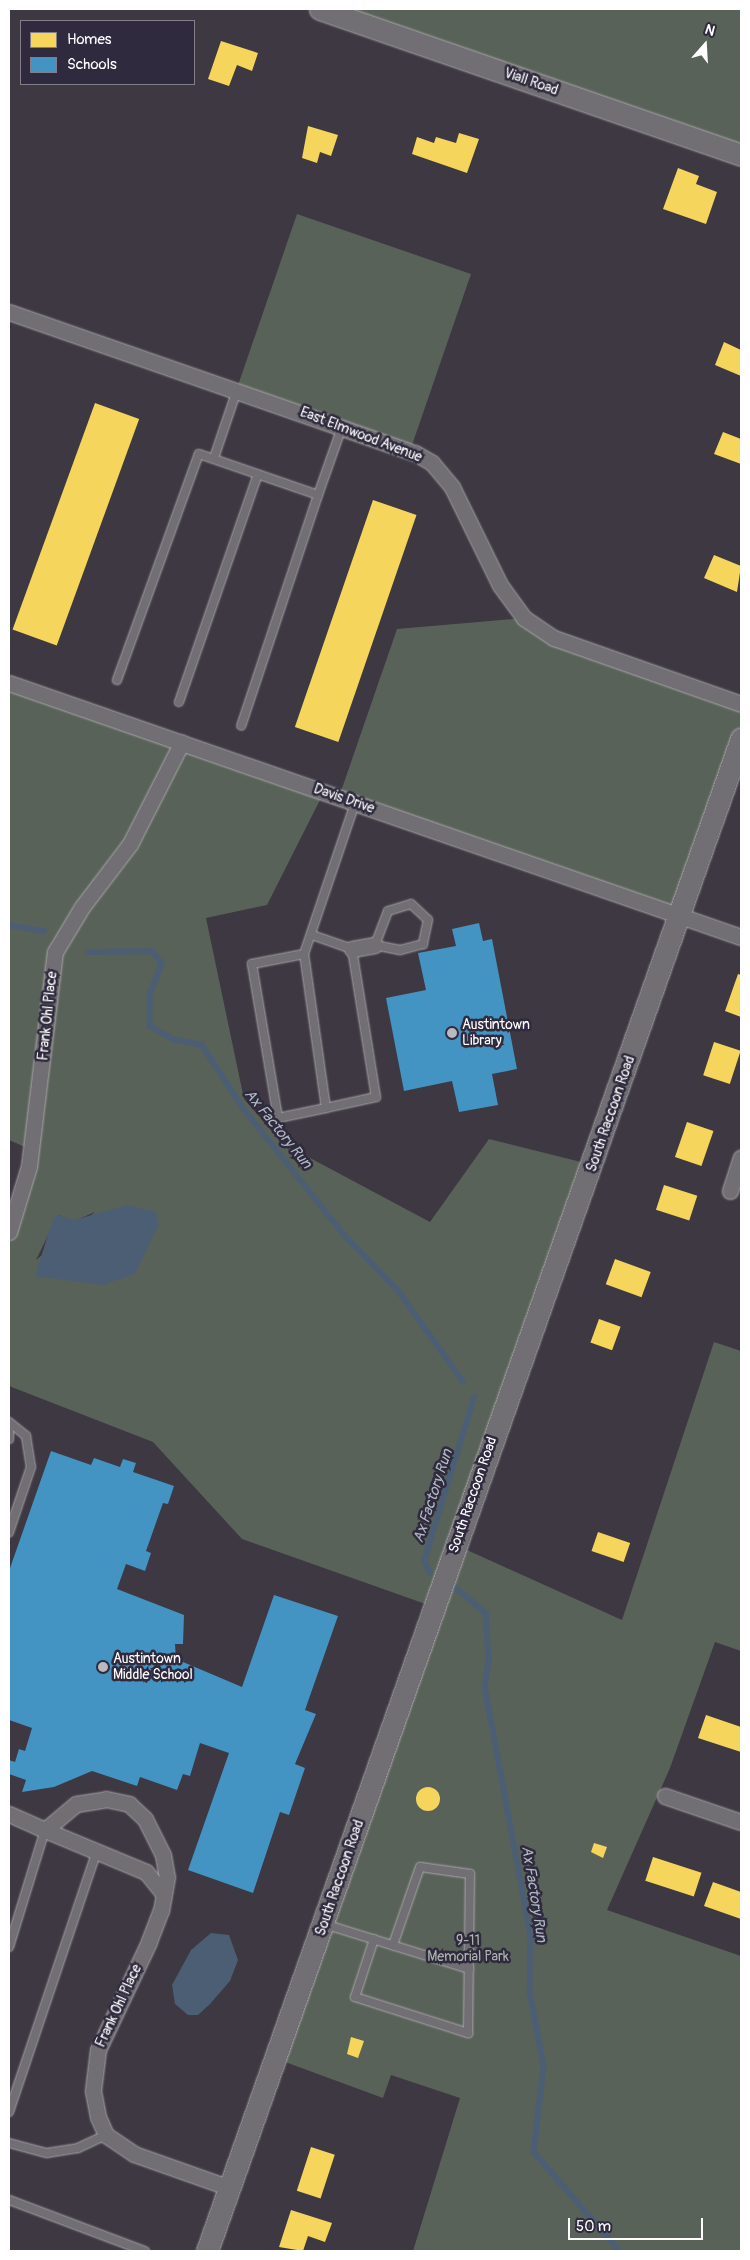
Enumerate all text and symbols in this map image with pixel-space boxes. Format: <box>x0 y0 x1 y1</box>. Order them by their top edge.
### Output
legend <box>20 20 195 85</box>
north arrow <box>680 20 730 70</box>
text: N <box>703 21 717 40</box>
text: Homes <box>67 30 112 49</box>
text: Schools <box>67 55 117 74</box>
street label: Viall Road <box>502 65 560 99</box>
street label: East Elmwood Avenue <box>298 404 424 466</box>
street label: Davis Drive <box>311 781 377 817</box>
street label: Frank Ohl Place <box>35 971 61 1061</box>
place label: Austintown Library <box>462 1017 530 1050</box>
marker: Austintown Library <box>446 1027 458 1039</box>
street label: South Raccoon Road <box>583 1054 639 1174</box>
water label: Ax Factory Run <box>240 1086 316 1172</box>
street label: South Raccoon Road <box>445 1435 501 1555</box>
water label: Ax Factory Run <box>409 1447 457 1545</box>
place label: Austintown Middle School <box>113 1651 193 1684</box>
marker: Austintown Middle School <box>97 1661 109 1673</box>
street label: South Raccoon Road <box>312 1818 368 1938</box>
water label: Ax Factory Run <box>518 1845 550 1943</box>
park label: 9-11 Memorial Park <box>427 1933 509 1965</box>
street label: Frank Ohl Place <box>92 1962 146 2050</box>
scale bar <box>570 2208 705 2240</box>
text: 50 m <box>576 2217 611 2236</box>

